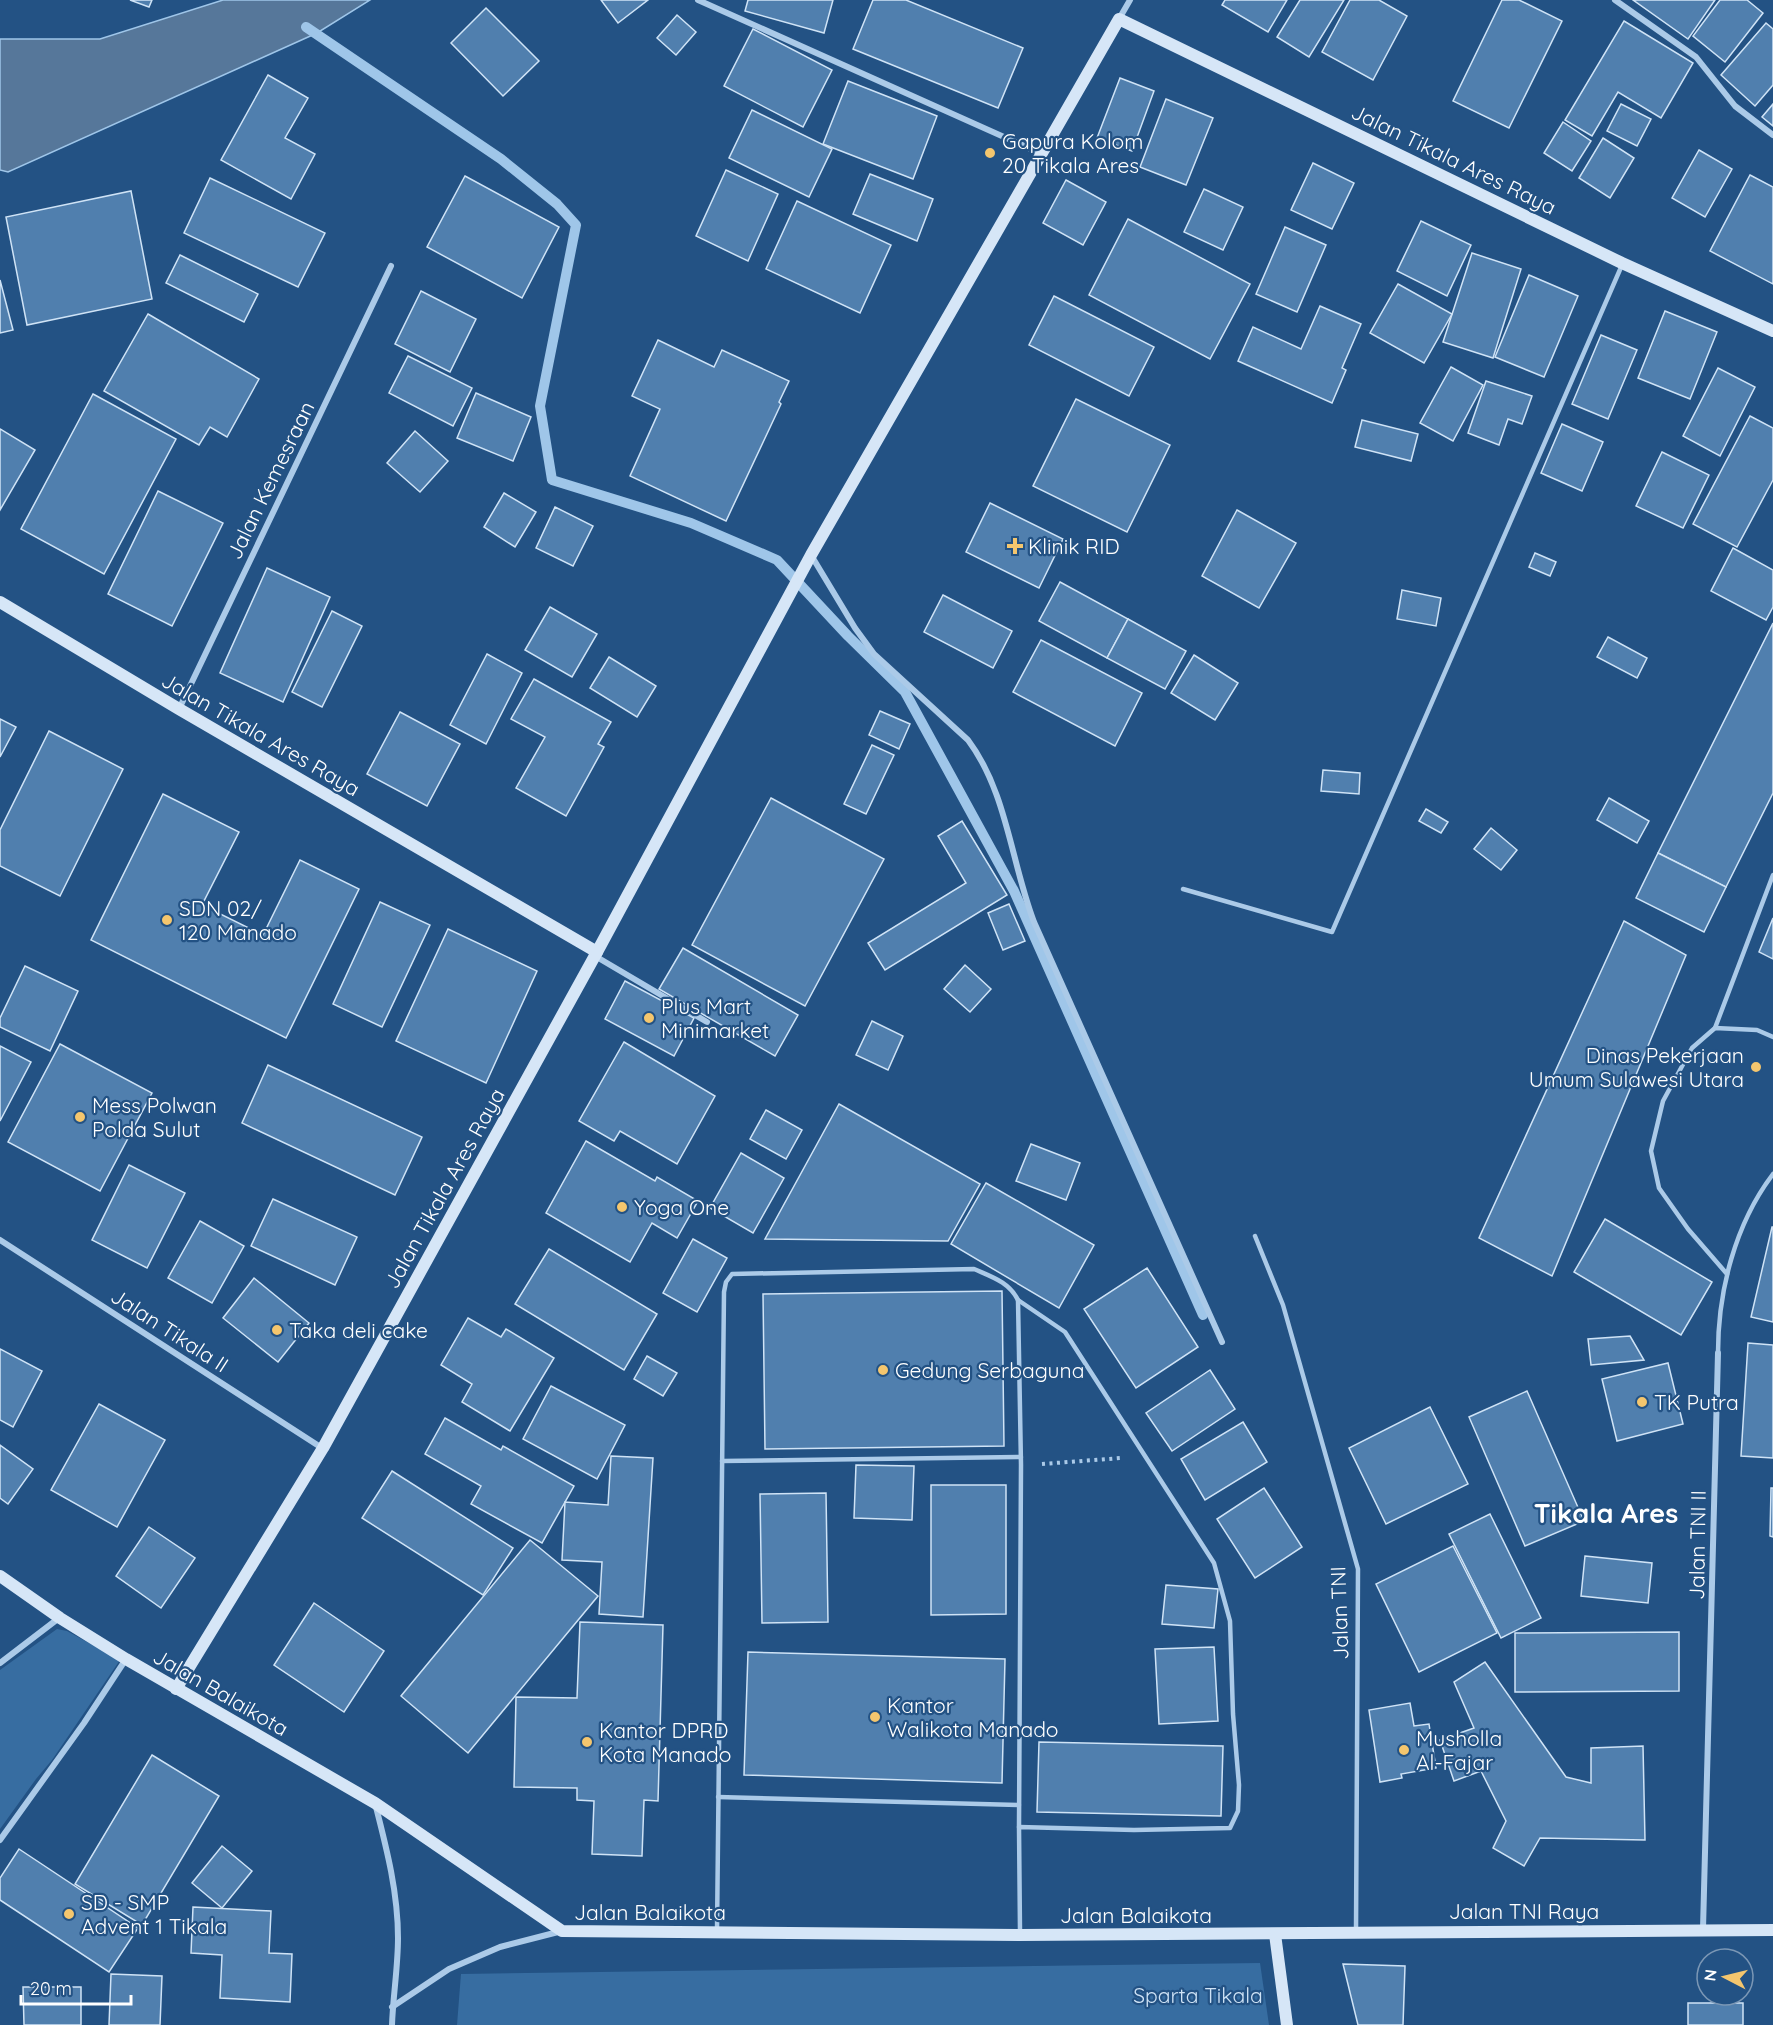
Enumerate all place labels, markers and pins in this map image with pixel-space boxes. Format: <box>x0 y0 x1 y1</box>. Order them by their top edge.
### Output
place label: Gapura Kolom 20 Tikala Ares <box>1002 128 1143 178</box>
marker: Gapura Kolom 20 Tikala Ares <box>983 146 997 160</box>
place label: Klinik RID <box>1028 533 1120 559</box>
marker: Klinik RID <box>1006 537 1024 555</box>
place label: SDN 02/ 120 Manado <box>179 895 297 945</box>
marker: SDN 02/ 120 Manado <box>160 913 174 927</box>
place label: Plus Mart Minimarket <box>661 993 769 1043</box>
marker: Plus Mart Minimarket <box>642 1011 656 1025</box>
place label: Dinas Pekerjaan Umum Sulawesi Utara <box>1529 1042 1744 1092</box>
marker: Dinas Pekerjaan Umum Sulawesi Utara <box>1749 1060 1763 1074</box>
place label: Mess Polwan Polda Sulut <box>92 1092 217 1142</box>
marker: Mess Polwan Polda Sulut <box>73 1110 87 1124</box>
place label: Yoga One <box>634 1194 729 1220</box>
marker: Yoga One <box>615 1200 629 1214</box>
place label: Taka deli cake <box>289 1317 428 1343</box>
marker: Taka deli cake <box>270 1323 284 1337</box>
place label: Gedung Serbaguna <box>895 1357 1084 1383</box>
marker: Gedung Serbaguna <box>876 1363 890 1377</box>
place label: TK Putra <box>1654 1389 1739 1415</box>
marker: TK Putra <box>1635 1395 1649 1409</box>
place label: Kantor Walikota Manado <box>887 1692 1059 1742</box>
marker: Kantor Walikota Manado <box>868 1710 882 1724</box>
place label: Kantor DPRD Kota Manado <box>599 1717 731 1767</box>
place label: Musholla Al-Fajar <box>1416 1725 1502 1775</box>
marker: Kantor DPRD Kota Manado <box>580 1735 594 1749</box>
marker: Musholla Al-Fajar <box>1397 1743 1411 1757</box>
place label: SD - SMP Advent 1 Tikala <box>81 1889 227 1939</box>
marker: SD - SMP Advent 1 Tikala <box>62 1907 76 1921</box>

